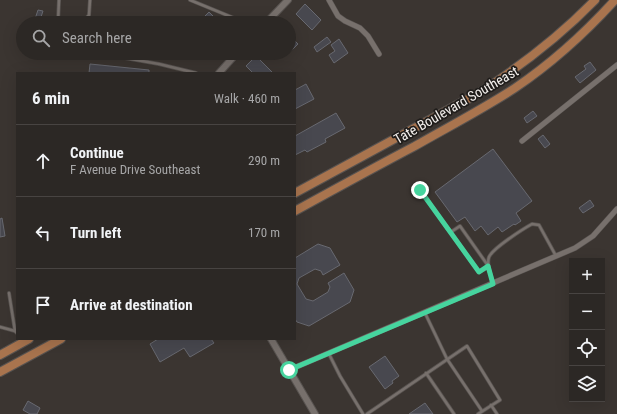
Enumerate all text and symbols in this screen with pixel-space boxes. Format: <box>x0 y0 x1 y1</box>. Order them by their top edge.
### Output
search box <box>16 16 296 60</box>
icon: search <box>30 27 52 49</box>
text: Search here <box>62 29 132 47</box>
street label: Tate Boulevard Southeast <box>391 63 521 147</box>
text: 6 min <box>32 88 70 108</box>
text: Walk · 460 m <box>214 91 280 106</box>
text: Continue <box>70 144 124 162</box>
icon: ahead <box>32 150 54 172</box>
text: 290 m <box>248 153 280 168</box>
text: F Avenue Drive Southeast <box>70 162 200 177</box>
route end <box>411 181 429 199</box>
icon: left <box>32 222 54 244</box>
text: Turn left <box>70 224 121 242</box>
text: 170 m <box>248 225 280 240</box>
map controls <box>569 258 605 402</box>
button: + <box>569 258 605 294</box>
icon: arrive <box>32 294 54 316</box>
button: − <box>569 294 605 330</box>
text: Arrive at destination <box>70 296 193 314</box>
button: locate <box>569 330 605 366</box>
route start <box>280 361 298 379</box>
button: layers <box>569 366 605 402</box>

